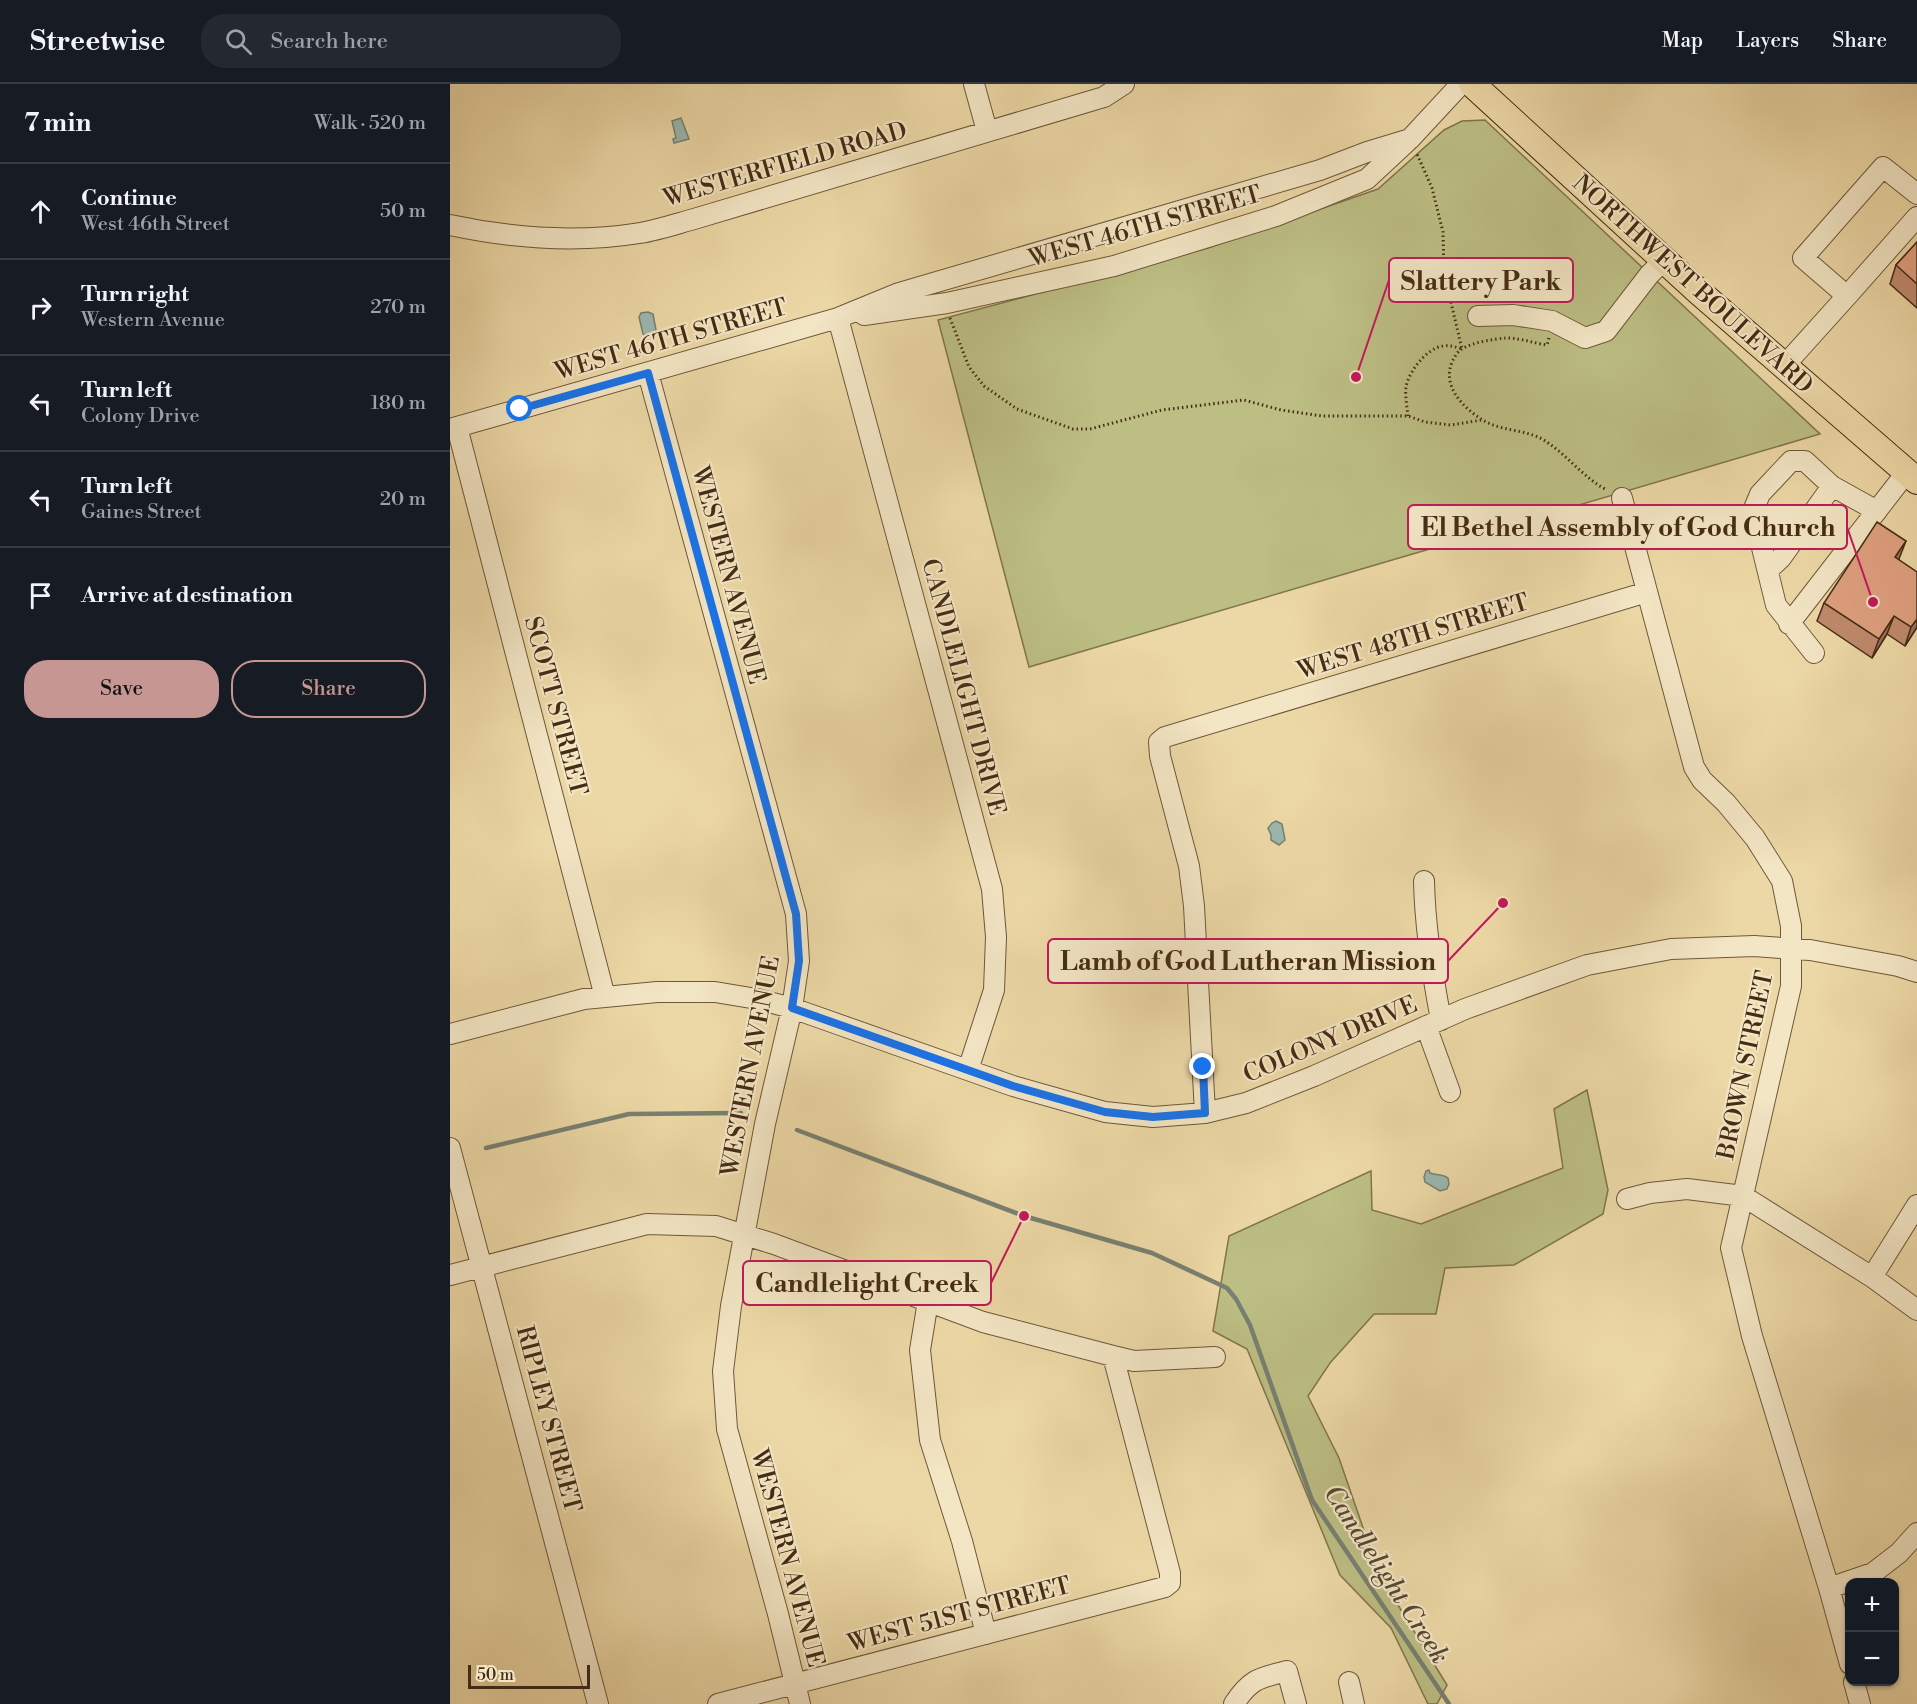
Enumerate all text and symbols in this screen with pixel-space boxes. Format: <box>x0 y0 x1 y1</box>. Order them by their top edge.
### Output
search box <box>201 14 621 68</box>
text: Streetwise <box>30 24 165 59</box>
icon: search <box>222 25 255 58</box>
text: Search here <box>270 28 388 55</box>
text: Map <box>1662 28 1703 54</box>
text: Layers <box>1736 28 1799 54</box>
text: Share <box>1832 28 1887 54</box>
text: 7 min <box>24 107 91 139</box>
text: Walk · 520 m <box>314 111 426 136</box>
street label: WESTERFIELD ROAD <box>659 116 911 214</box>
street label: NORTHWEST BOULEVARD <box>1566 169 1819 401</box>
street label: WEST 46TH STREET <box>1025 179 1265 275</box>
text: Continue <box>81 185 177 212</box>
icon: ahead <box>24 195 57 228</box>
text: 50 m <box>380 199 426 224</box>
text: West 46th Street <box>81 212 230 237</box>
callout: Slattery Park <box>1389 258 1573 302</box>
text: Slattery Park <box>1401 266 1562 298</box>
text: Turn right <box>81 281 189 308</box>
icon: right <box>24 291 57 324</box>
street label: WEST 46TH STREET <box>551 292 791 388</box>
text: 270 m <box>370 295 426 320</box>
text: Western Avenue <box>81 308 225 333</box>
text: Turn left <box>81 377 172 404</box>
icon: left <box>24 387 57 420</box>
text: 180 m <box>371 391 426 416</box>
route start <box>506 395 532 421</box>
text: Colony Drive <box>81 404 200 429</box>
street label: WESTERN AVENUE <box>684 462 772 688</box>
text: Turn left <box>81 473 172 500</box>
icon: left <box>24 483 57 516</box>
text: 20 m <box>380 487 426 512</box>
text: Gaines Street <box>81 500 202 525</box>
callout: El Bethel Assembly of God Church <box>1408 505 1847 549</box>
text: El Bethel Assembly of God Church <box>1420 512 1836 544</box>
street label: CANDLELIGHT DRIVE <box>914 556 1012 819</box>
icon: arrive <box>24 579 57 612</box>
text: Arrive at destination <box>81 582 293 609</box>
street label: WEST 48TH STREET <box>1293 587 1533 687</box>
street label: SCOTT STREET <box>517 613 593 799</box>
button: Save <box>24 660 219 718</box>
button: Share <box>231 660 426 718</box>
callout: Lamb of God Lutheran Mission <box>1048 939 1448 983</box>
text: Lamb of God Lutheran Mission <box>1060 946 1436 978</box>
street label: WESTERN AVENUE <box>715 953 787 1180</box>
street label: BROWN STREET <box>1711 968 1781 1163</box>
street label: COLONY DRIVE <box>1239 990 1422 1090</box>
route end <box>1189 1053 1215 1079</box>
callout: Candlelight Creek <box>743 1261 991 1305</box>
text: Candlelight Creek <box>755 1268 980 1300</box>
street label: RIPLEY STREET <box>509 1323 587 1516</box>
street label: WESTERN AVENUE <box>743 1445 831 1671</box>
water label: Candlelight Creek <box>1316 1479 1456 1670</box>
street label: WEST 51ST STREET <box>844 1571 1074 1659</box>
map controls <box>1845 1578 1899 1686</box>
button: + <box>1845 1578 1899 1632</box>
button: − <box>1845 1632 1899 1686</box>
scale bar <box>468 1662 590 1690</box>
text: 50 m <box>477 1665 514 1685</box>

